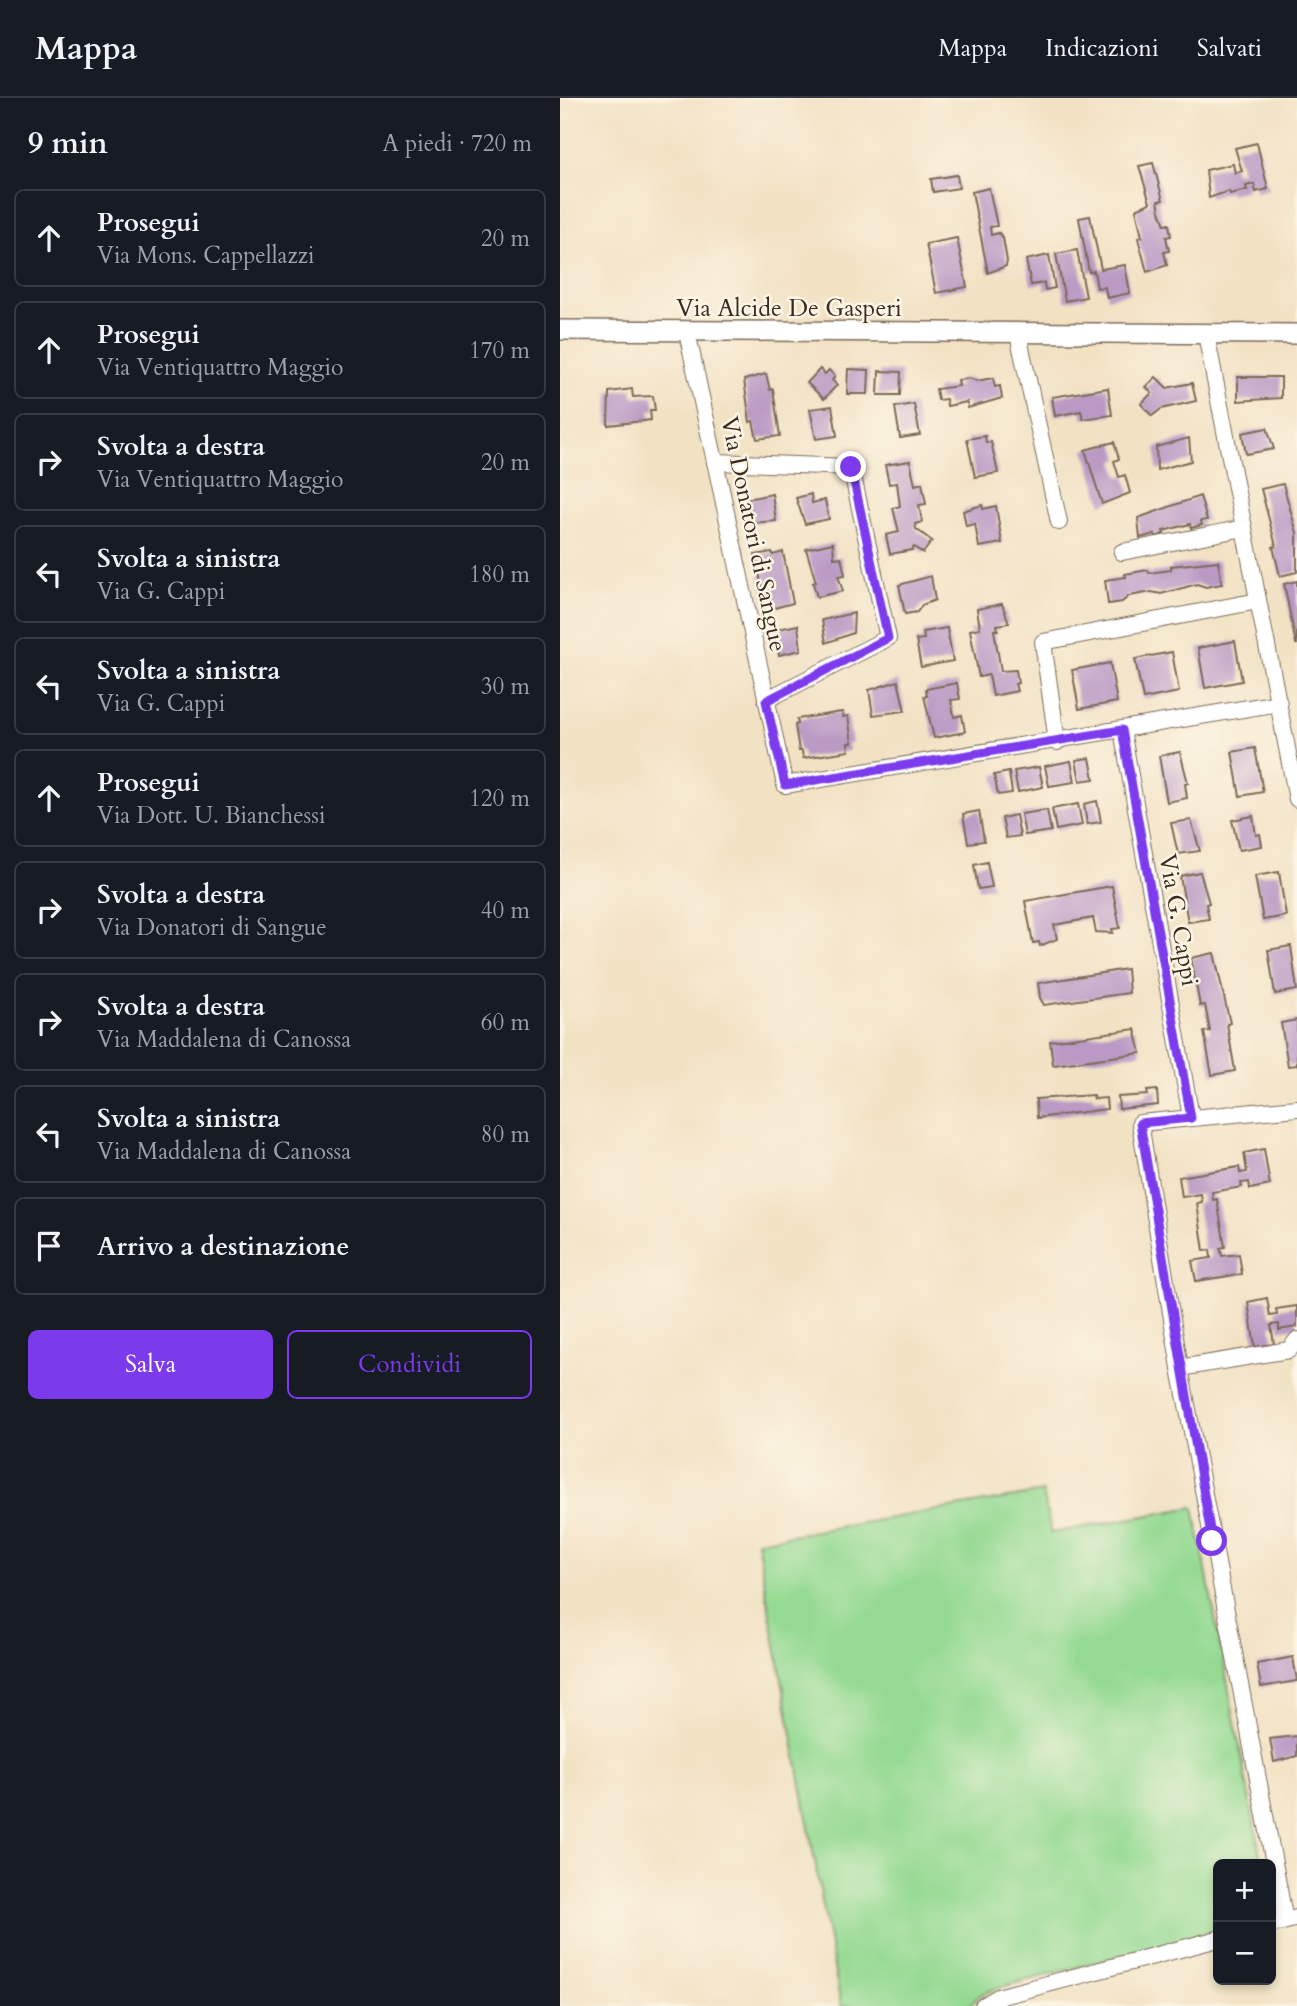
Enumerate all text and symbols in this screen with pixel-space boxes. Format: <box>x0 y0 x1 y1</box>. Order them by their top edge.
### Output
text: Mappa <box>35 26 137 71</box>
text: Mappa <box>938 32 1007 65</box>
text: Indicazioni <box>1045 32 1159 65</box>
text: Salvati <box>1197 32 1262 65</box>
text: 9 min <box>28 123 108 164</box>
text: A piedi · 720 m <box>382 128 532 159</box>
text: Prosegui <box>97 205 200 240</box>
icon: ahead <box>30 219 68 257</box>
text: 20 m <box>481 223 530 254</box>
text: Via Mons. Cappellazzi <box>97 240 314 271</box>
street label: Via Alcide De Gasperi <box>676 292 902 325</box>
text: Prosegui <box>97 317 200 352</box>
icon: ahead <box>30 331 68 369</box>
text: 170 m <box>469 335 530 366</box>
text: Via Ventiquattro Maggio <box>97 352 343 383</box>
street label: Via Donatori di Sangue <box>712 413 795 655</box>
text: Svolta a destra <box>97 429 265 464</box>
icon: right <box>30 443 68 481</box>
text: 20 m <box>481 447 530 478</box>
route end <box>835 451 866 482</box>
text: Via Ventiquattro Maggio <box>97 464 343 495</box>
text: Svolta a sinistra <box>97 541 280 576</box>
icon: left <box>30 555 68 593</box>
text: 180 m <box>469 559 530 590</box>
text: Via G. Cappi <box>97 576 225 607</box>
text: Svolta a sinistra <box>97 653 280 688</box>
icon: left <box>30 667 68 705</box>
text: 30 m <box>481 671 530 702</box>
text: Via G. Cappi <box>97 688 225 719</box>
text: Prosegui <box>97 765 200 800</box>
icon: ahead <box>30 779 68 817</box>
text: 120 m <box>469 783 530 814</box>
text: Via Dott. U. Bianchessi <box>97 800 325 831</box>
street label: Via G. Cappi <box>1151 851 1206 989</box>
text: Svolta a destra <box>97 877 265 912</box>
icon: right <box>30 891 68 929</box>
text: 40 m <box>481 895 530 926</box>
text: Via Donatori di Sangue <box>97 912 327 943</box>
text: Svolta a destra <box>97 989 265 1024</box>
icon: right <box>30 1003 68 1041</box>
text: 60 m <box>481 1007 530 1038</box>
text: Via Maddalena di Canossa <box>97 1024 351 1055</box>
text: Svolta a sinistra <box>97 1101 280 1136</box>
icon: left <box>30 1115 68 1153</box>
text: 80 m <box>481 1119 530 1150</box>
text: Via Maddalena di Canossa <box>97 1136 351 1167</box>
icon: arrive <box>30 1227 68 1265</box>
text: Arrivo a destinazione <box>97 1229 349 1264</box>
button: Salva <box>28 1330 273 1399</box>
button: Condividi <box>287 1330 532 1399</box>
route start <box>1196 1525 1227 1556</box>
map controls <box>1213 1859 1276 1985</box>
button: + <box>1213 1859 1276 1922</box>
button: − <box>1213 1922 1276 1985</box>

